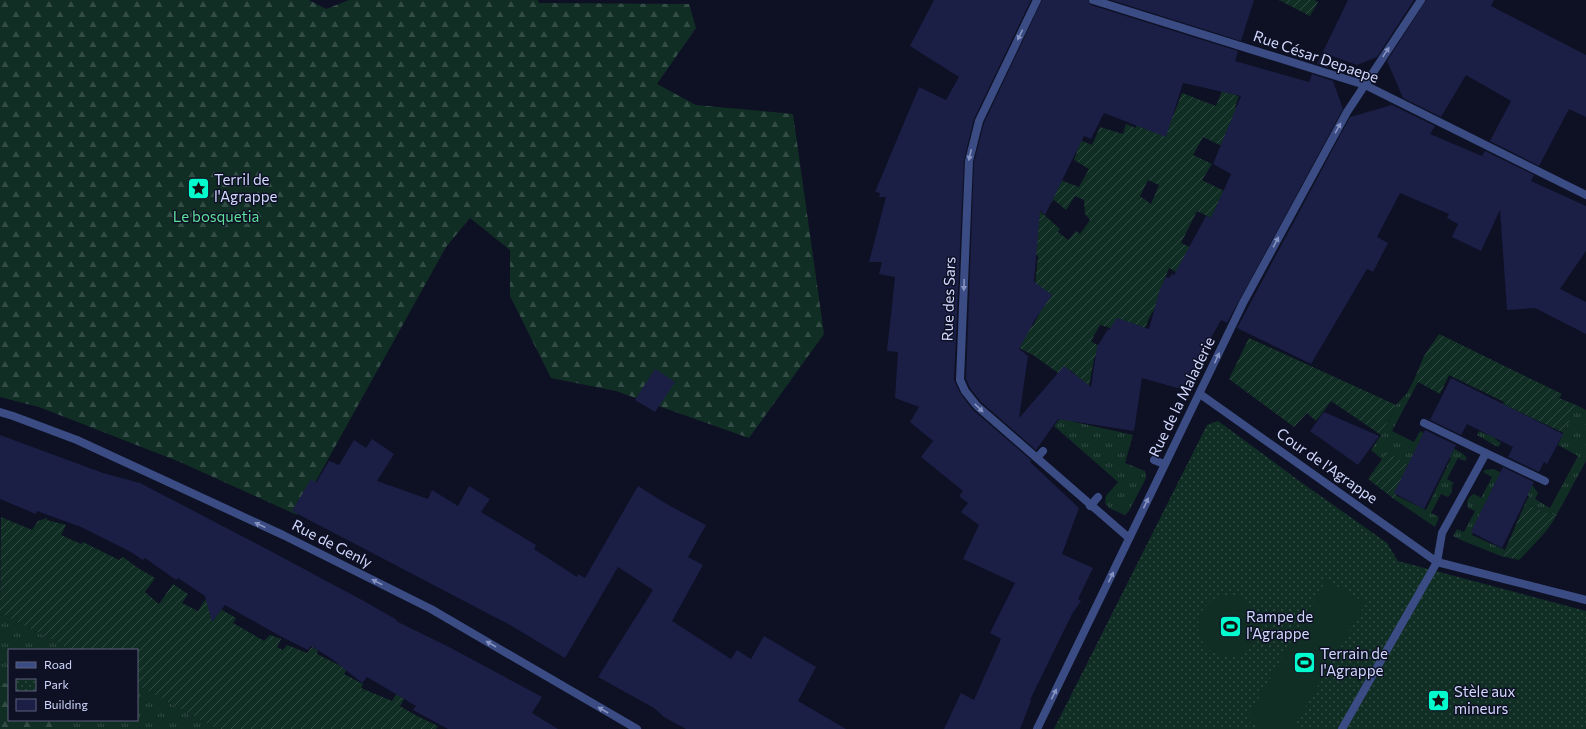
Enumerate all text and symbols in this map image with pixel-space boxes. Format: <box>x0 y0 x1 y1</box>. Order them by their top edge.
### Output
street label: Rue César Depaepe <box>1251 26 1381 86</box>
one-way arrow <box>1017 30 1023 41</box>
one-way arrow <box>1382 47 1390 58</box>
one-way arrow <box>1334 122 1341 134</box>
one-way arrow <box>967 149 973 161</box>
place label: Terril de l'Agrappe <box>214 170 278 205</box>
place icon: Terril de l'Agrappe <box>186 176 212 202</box>
park label: Le bosquetia <box>173 207 259 225</box>
one-way arrow <box>1272 237 1279 248</box>
street label: Rue des Sars <box>938 256 958 342</box>
one-way arrow <box>961 279 967 292</box>
street label: Rue de la Maladerie <box>1144 334 1218 459</box>
one-way arrow <box>1214 353 1220 364</box>
one-way arrow <box>974 403 984 413</box>
street label: Cour de l'Agrappe <box>1273 424 1382 507</box>
one-way arrow <box>1143 497 1149 509</box>
street label: Rue de Genly <box>289 515 376 571</box>
one-way arrow <box>255 522 266 528</box>
one-way arrow <box>1108 571 1114 583</box>
one-way arrow <box>371 579 383 585</box>
place label: Rampe de l'Agrappe <box>1246 607 1313 642</box>
sports icon: Rampe de l'Agrappe <box>1217 613 1243 639</box>
one-way arrow <box>485 641 497 648</box>
place label: Terrain de l'Agrappe <box>1320 644 1388 679</box>
legend <box>8 649 138 721</box>
sports icon: Terrain de l'Agrappe <box>1292 650 1318 676</box>
text: Road <box>44 657 72 671</box>
text: Park <box>44 677 70 691</box>
place label: Stèle aux mineurs <box>1454 682 1515 717</box>
one-way arrow <box>1051 688 1057 700</box>
place icon: Stèle aux mineurs <box>1425 688 1451 714</box>
text: Building <box>44 697 88 711</box>
one-way arrow <box>597 706 609 713</box>

